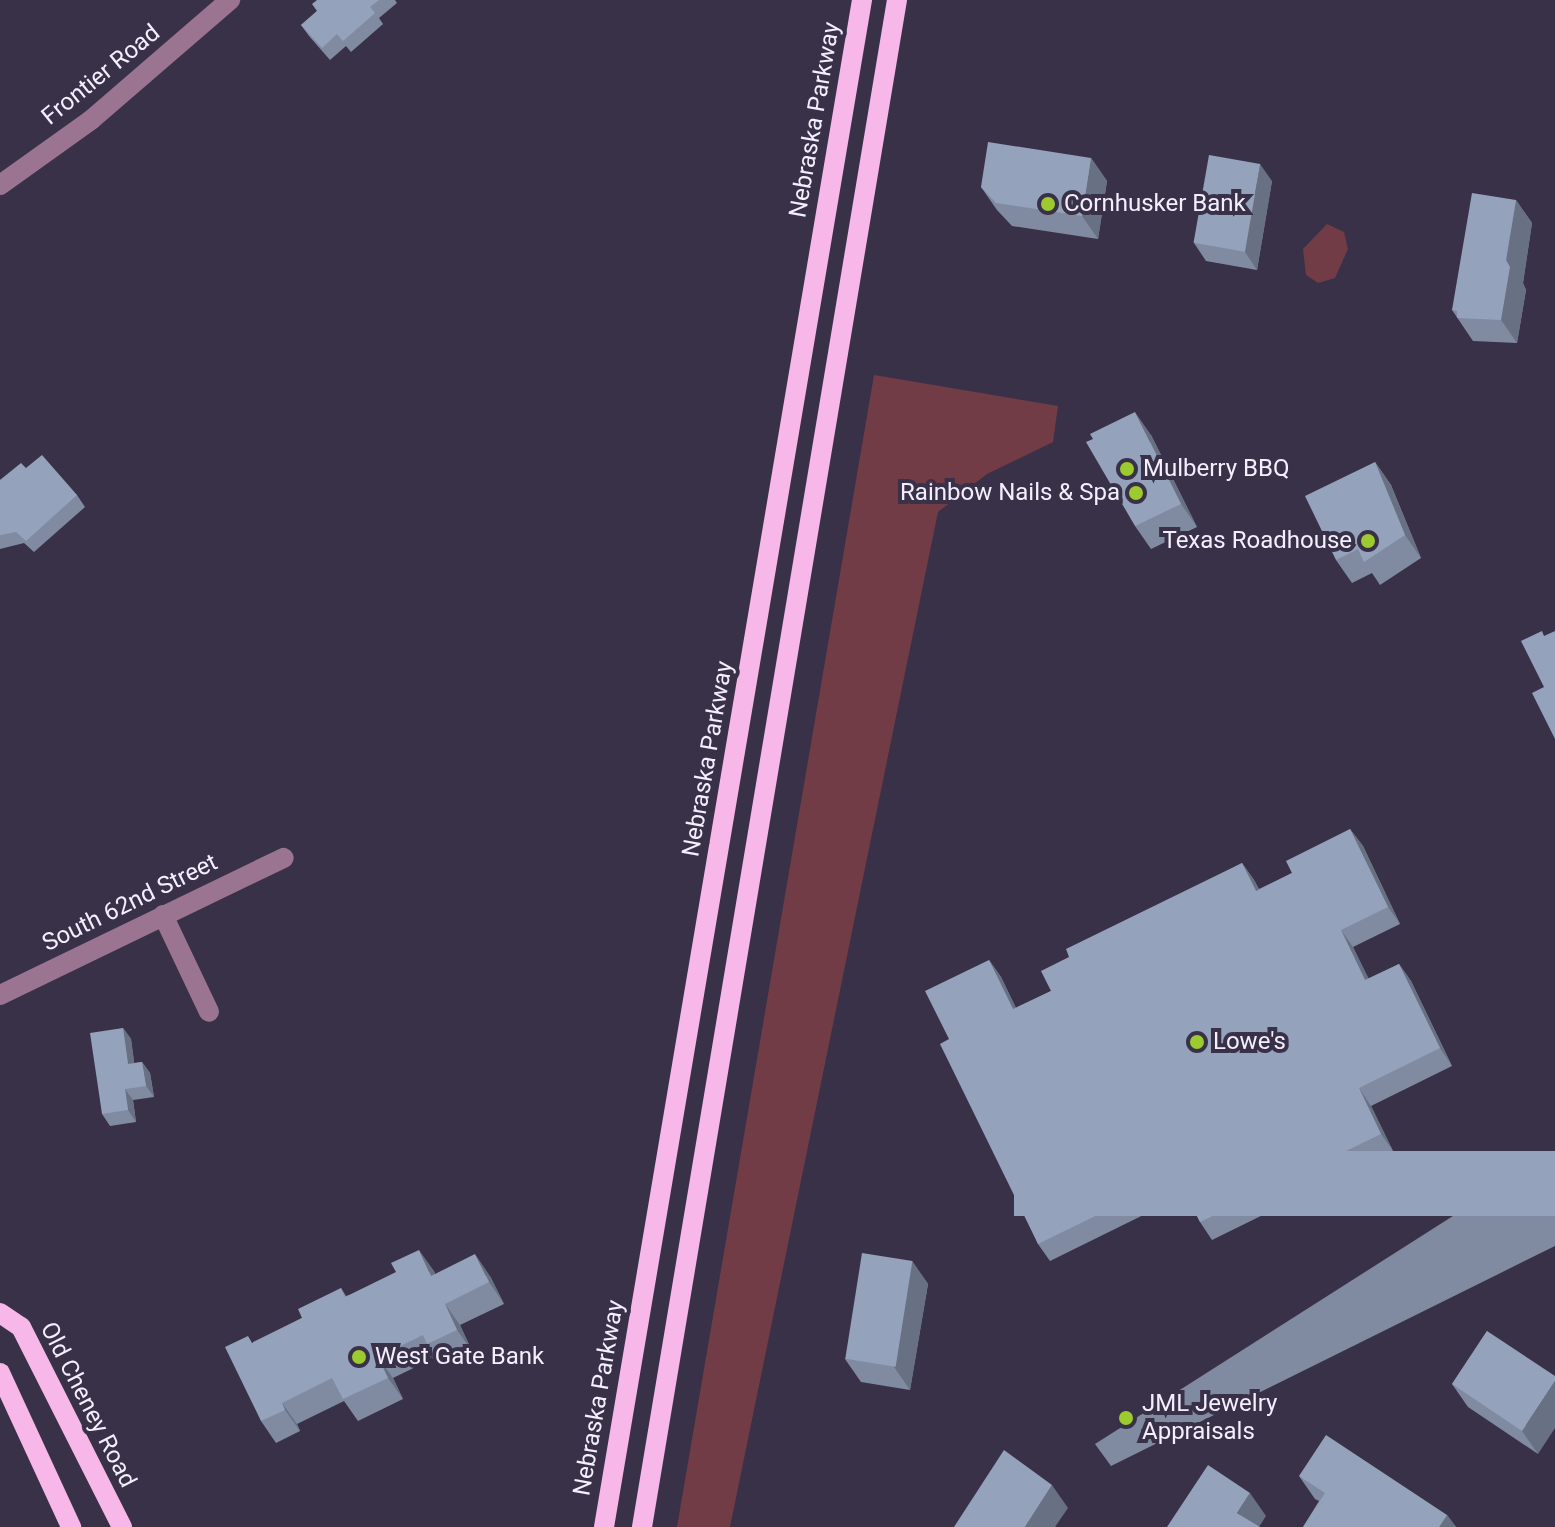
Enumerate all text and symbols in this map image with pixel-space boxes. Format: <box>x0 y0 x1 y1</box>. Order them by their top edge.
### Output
street label: Frontier Road <box>36 19 166 131</box>
street label: Nebraska Parkway <box>784 20 846 220</box>
place label: Cornhusker Bank <box>1064 190 1246 218</box>
marker: Cornhusker Bank <box>1039 195 1057 213</box>
place label: Mulberry BBQ <box>1143 455 1289 483</box>
marker: Mulberry BBQ <box>1118 460 1136 478</box>
place label: Rainbow Nails & Spa <box>900 479 1120 507</box>
marker: Rainbow Nails & Spa <box>1127 484 1145 502</box>
place label: Texas Roadhouse <box>1162 527 1352 555</box>
marker: Texas Roadhouse <box>1359 532 1377 550</box>
street label: Nebraska Parkway <box>677 659 739 859</box>
street label: South 62nd Street <box>38 848 222 958</box>
place label: Lowe's <box>1213 1028 1286 1056</box>
marker: Lowe's <box>1188 1033 1206 1051</box>
street label: Nebraska Parkway <box>568 1298 630 1498</box>
street label: Old Cheney Road <box>34 1318 142 1492</box>
place label: West Gate Bank <box>375 1343 544 1371</box>
marker: West Gate Bank <box>350 1348 368 1366</box>
place label: JML Jewelry Appraisals <box>1142 1390 1277 1446</box>
marker: JML Jewelry Appraisals <box>1117 1409 1135 1427</box>

